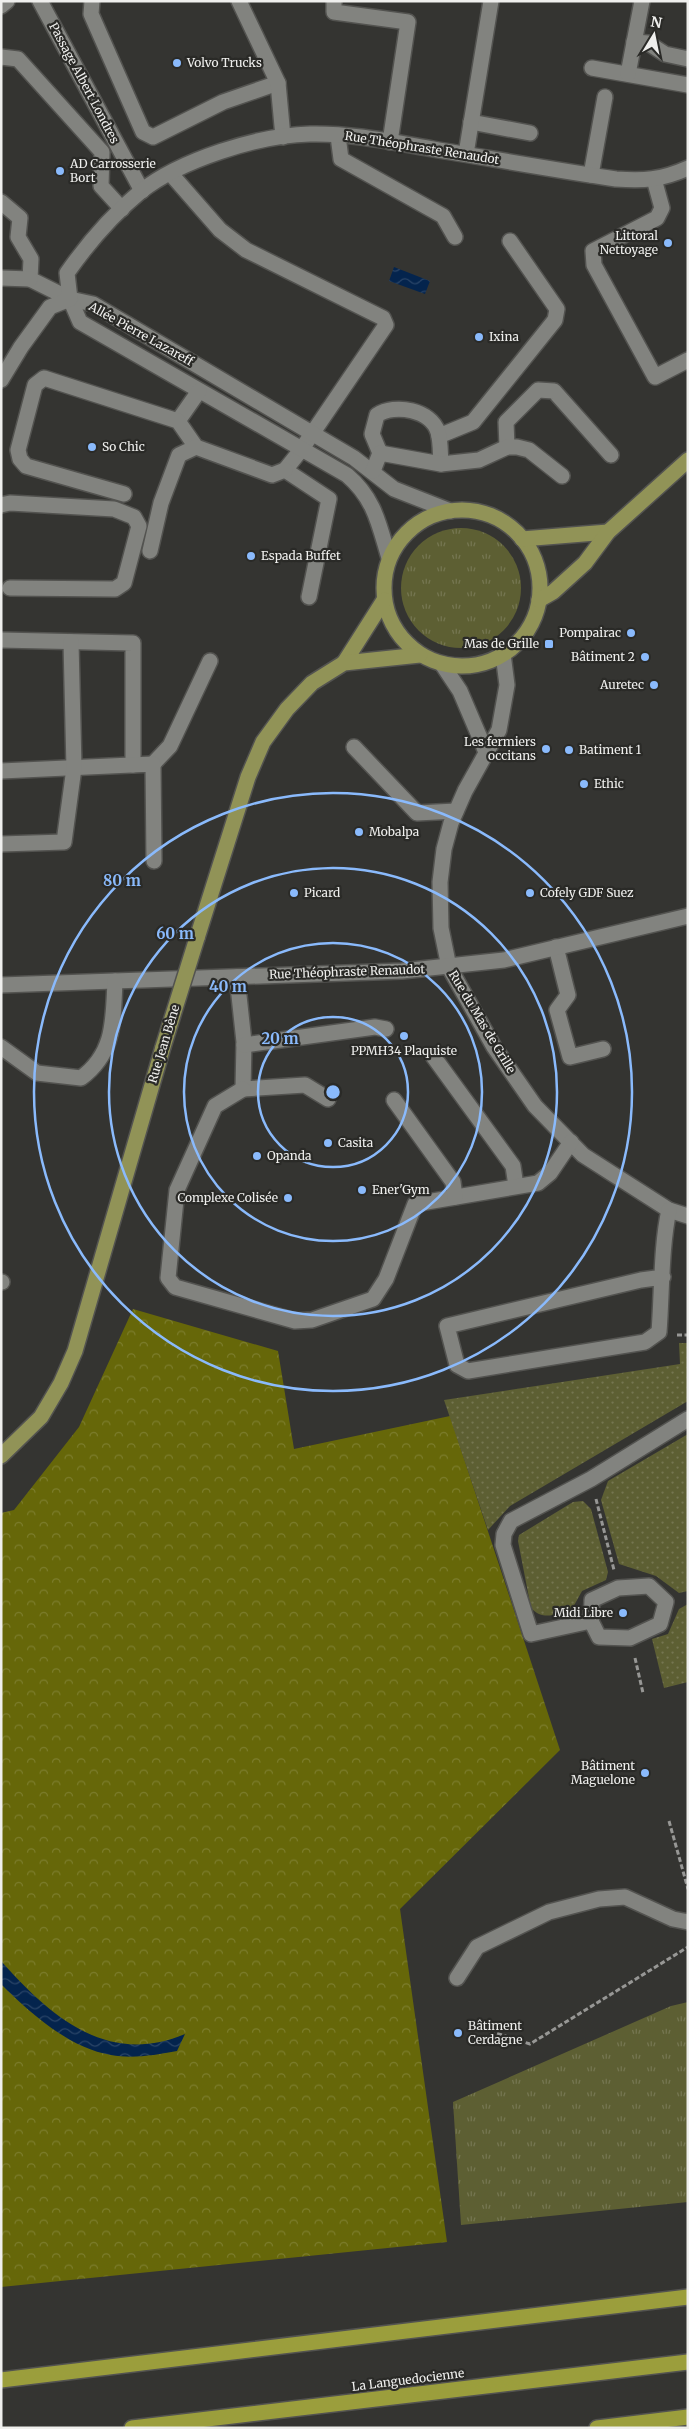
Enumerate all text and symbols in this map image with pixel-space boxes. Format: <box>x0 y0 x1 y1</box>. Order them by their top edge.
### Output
north arrow <box>629 10 679 60</box>
text: N <box>649 12 663 32</box>
street label: Passage Albert Londres <box>46 20 123 146</box>
place label: Volvo Trucks <box>186 55 262 70</box>
marker: Volvo Trucks <box>171 57 183 69</box>
street label: Rue Théophraste Renaudot <box>344 128 501 167</box>
place label: AD Carrosserie Bort <box>69 156 156 185</box>
marker: AD Carrosserie Bort <box>54 165 66 177</box>
place label: Littoral Nettoyage <box>600 228 658 257</box>
marker: Littoral Nettoyage <box>662 237 674 249</box>
street label: Allée Pierre Lazareff <box>85 298 197 369</box>
place label: Ixina <box>489 329 519 344</box>
marker: Ixina <box>473 331 485 343</box>
place label: So Chic <box>102 439 145 454</box>
marker: So Chic <box>86 441 98 453</box>
place label: Espada Buffet <box>261 548 341 563</box>
marker: Espada Buffet <box>245 550 257 562</box>
place label: Pompairac <box>559 625 621 640</box>
marker: Pompairac <box>625 627 637 639</box>
place label: Mas de Grille <box>464 636 539 651</box>
marker: Mas de Grille <box>543 638 555 650</box>
place label: Bâtiment 2 <box>571 649 635 664</box>
marker: Bâtiment 2 <box>639 651 651 663</box>
place label: Auretec <box>599 677 644 692</box>
marker: Auretec <box>648 679 660 691</box>
place label: Les fermiers occitans <box>464 734 536 763</box>
place label: Batiment 1 <box>579 742 642 757</box>
marker: Les fermiers occitans <box>540 743 552 755</box>
marker: Batiment 1 <box>563 744 575 756</box>
place label: Ethic <box>594 776 624 791</box>
marker: Ethic <box>578 778 590 790</box>
place label: Mobalpa <box>369 824 420 839</box>
marker: Mobalpa <box>353 826 365 838</box>
text: 80 m <box>103 871 141 890</box>
place label: Picard <box>304 885 340 900</box>
place label: Cofely GDF Suez <box>540 885 634 900</box>
marker: Picard <box>288 887 300 899</box>
marker: Cofely GDF Suez <box>524 887 536 899</box>
text: 60 m <box>156 924 194 943</box>
street label: Rue Théophraste Renaudot <box>269 961 426 982</box>
street label: Rue du Mas de Grille <box>446 968 519 1076</box>
text: 40 m <box>209 977 247 996</box>
street label: Rue Jean Bène <box>144 1003 183 1085</box>
text: 20 m <box>261 1029 299 1048</box>
marker: PPMH34 Plaquiste <box>398 1030 410 1042</box>
place label: PPMH34 Plaquiste <box>351 1043 457 1058</box>
centre of rings <box>324 1083 342 1101</box>
place label: Casita <box>338 1135 374 1150</box>
marker: Casita <box>322 1137 334 1149</box>
place label: Opanda <box>267 1148 312 1163</box>
marker: Opanda <box>251 1150 263 1162</box>
place label: Ener'Gym <box>372 1182 430 1197</box>
marker: Ener'Gym <box>356 1184 368 1196</box>
place label: Complexe Colisée <box>177 1190 278 1205</box>
marker: Complexe Colisée <box>282 1192 294 1204</box>
place label: Midi Libre <box>554 1605 613 1620</box>
marker: Midi Libre <box>617 1607 629 1619</box>
place label: Bâtiment Maguelone <box>571 1758 635 1787</box>
marker: Bâtiment Maguelone <box>639 1767 651 1779</box>
place label: Bâtiment Cerdagne <box>468 2018 522 2047</box>
marker: Bâtiment Cerdagne <box>452 2027 464 2039</box>
street label: La Languedocienne <box>351 2365 465 2394</box>

